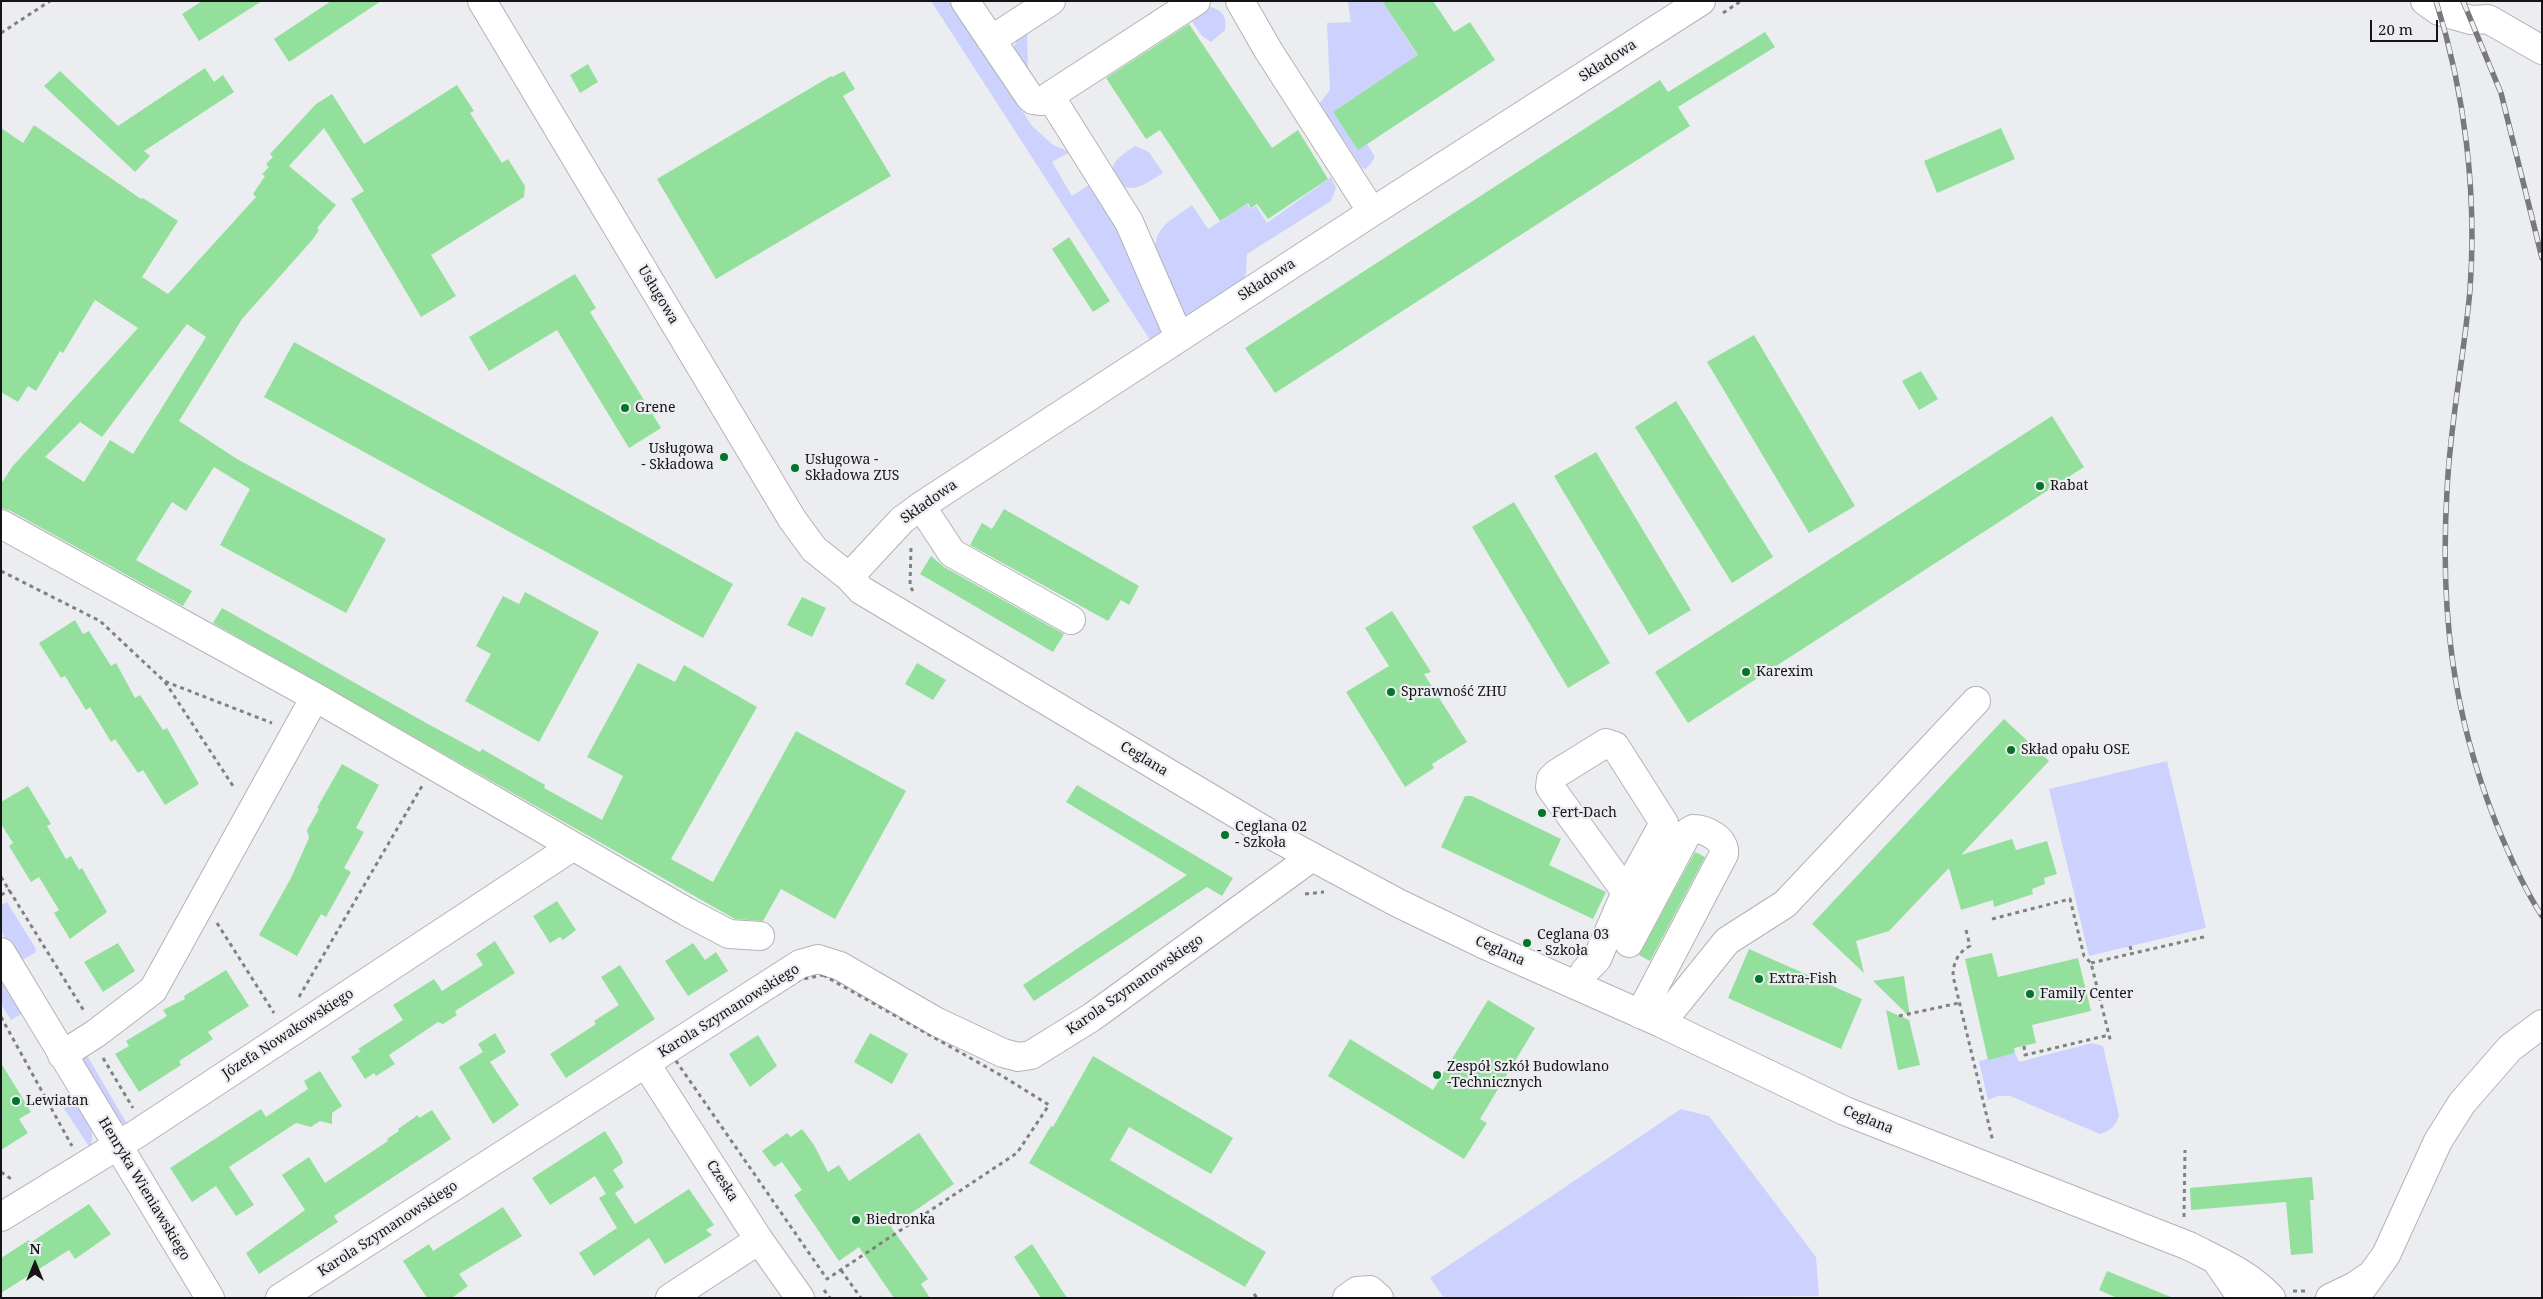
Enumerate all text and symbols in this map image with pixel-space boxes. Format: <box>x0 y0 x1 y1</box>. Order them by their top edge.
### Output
scale bar <box>2373 10 2440 42</box>
text: 20 m <box>2378 19 2413 39</box>
street label: Składowa <box>1576 36 1640 86</box>
street label: Składowa <box>1235 255 1299 305</box>
street label: Usługowa <box>634 263 682 327</box>
place label: Grene <box>635 400 676 416</box>
marker: Grene <box>619 402 631 414</box>
place label: Usługowa - Składowa <box>641 441 714 474</box>
marker: Usługowa - Składowa <box>718 451 730 463</box>
place label: Usługowa - Składowa ZUS <box>805 452 899 484</box>
marker: Usługowa - Składowa ZUS <box>789 462 801 474</box>
street label: Składowa <box>898 477 960 527</box>
place label: Rabat <box>2050 478 2088 494</box>
marker: Rabat <box>2034 480 2046 492</box>
place label: Karexim <box>1756 664 1814 680</box>
marker: Karexim <box>1740 666 1752 678</box>
place label: Sprawność ZHU <box>1401 684 1507 700</box>
marker: Sprawność ZHU <box>1385 686 1397 698</box>
street label: Ceglana <box>1117 738 1171 780</box>
place label: Skład opału OSE <box>2021 742 2130 758</box>
marker: Skład opału OSE <box>2005 744 2017 756</box>
place label: Fert-Dach <box>1552 805 1617 821</box>
marker: Fert-Dach <box>1536 807 1548 819</box>
place label: Ceglana 02 - Szkoła <box>1235 819 1307 852</box>
marker: Ceglana 02 - Szkoła <box>1219 829 1231 841</box>
place label: Ceglana 03 - Szkoła <box>1537 927 1609 960</box>
street label: Karola Szymanowskiego <box>1063 931 1207 1039</box>
street label: Ceglana <box>1472 933 1528 969</box>
marker: Ceglana 03 - Szkoła <box>1521 937 1533 949</box>
street label: Karola Szymanowskiego <box>655 961 803 1061</box>
place label: Extra-Fish <box>1769 971 1837 987</box>
marker: Extra-Fish <box>1753 973 1765 985</box>
street label: Józefa Nowakowskiego <box>219 985 357 1083</box>
place label: Family Center <box>2040 986 2133 1002</box>
marker: Family Center <box>2024 988 2036 1000</box>
place label: Zespół Szkół Budowlano -Technicznych <box>1447 1059 1609 1092</box>
marker: Zespół Szkół Budowlano -Technicznych <box>1431 1069 1443 1081</box>
place label: Lewiatan <box>26 1093 88 1109</box>
marker: Lewiatan <box>10 1095 22 1107</box>
street label: Ceglana <box>1840 1102 1896 1138</box>
street label: Henryka Wieniawskiego <box>95 1114 193 1264</box>
street label: Czeska <box>703 1157 741 1205</box>
street label: Karola Szymanowskiego <box>315 1177 461 1281</box>
place label: Biedronka <box>866 1212 935 1228</box>
marker: Biedronka <box>850 1214 862 1226</box>
north arrow <box>10 1239 60 1289</box>
text: N <box>29 1239 41 1258</box>

